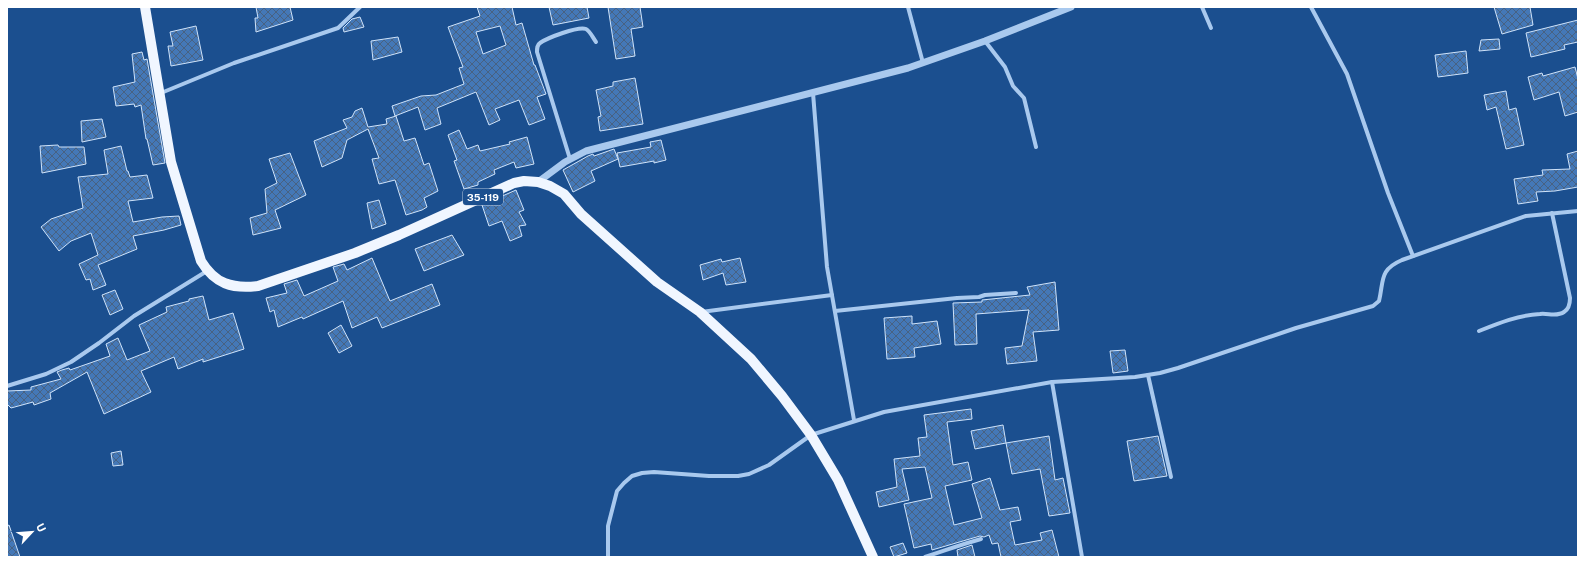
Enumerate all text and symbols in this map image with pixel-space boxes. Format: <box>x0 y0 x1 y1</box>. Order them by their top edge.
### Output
road number: 35-119 <box>463 189 503 205</box>
north arrow <box>12 512 52 552</box>
text: U <box>34 521 48 534</box>

